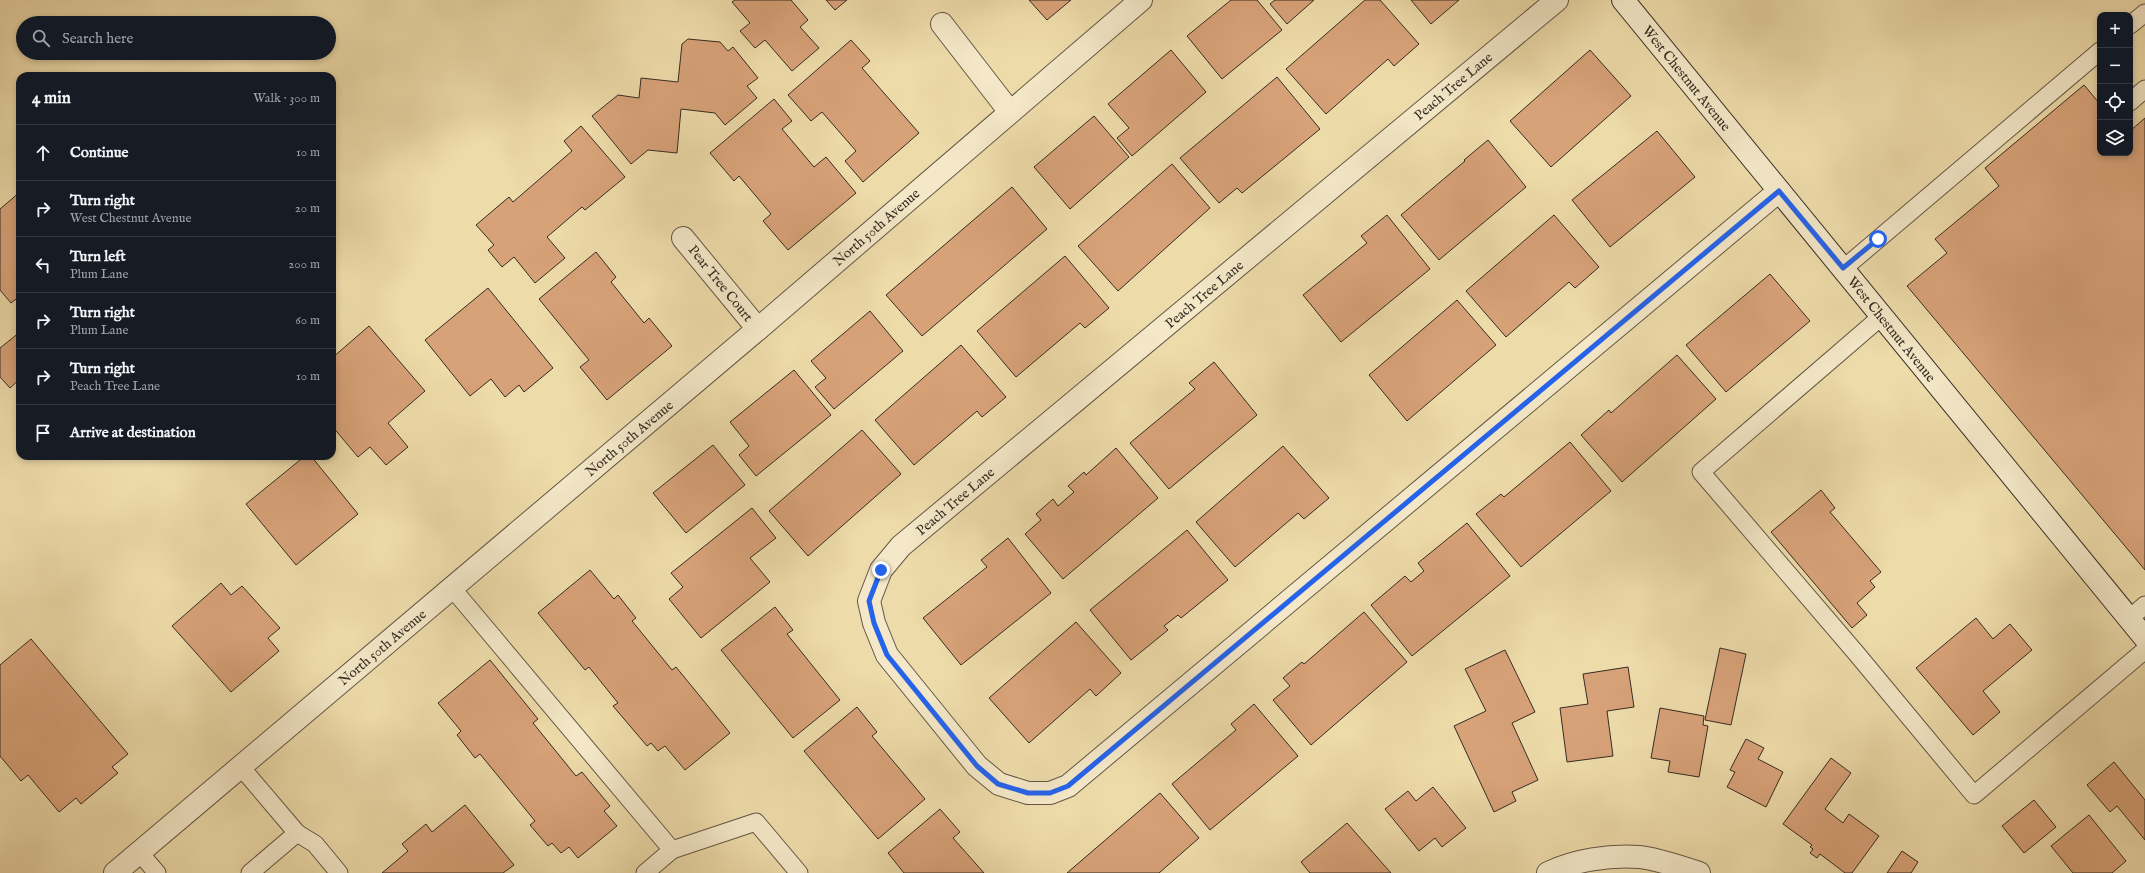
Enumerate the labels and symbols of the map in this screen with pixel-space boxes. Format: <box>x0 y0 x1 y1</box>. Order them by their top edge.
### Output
street label: West Chestnut Avenue <box>1638 22 1735 136</box>
street label: Peach Tree Lane <box>1411 48 1497 125</box>
street label: North 50th Avenue <box>829 185 924 271</box>
route start <box>1869 230 1887 248</box>
street label: Pear Tree Court <box>684 242 757 326</box>
street label: Peach Tree Lane <box>1162 256 1248 333</box>
street label: West Chestnut Avenue <box>1843 273 1940 387</box>
street label: North 50th Avenue <box>582 396 678 481</box>
street label: Peach Tree Lane <box>913 463 999 540</box>
route end <box>872 561 890 579</box>
street label: North 50th Avenue <box>335 605 431 690</box>

